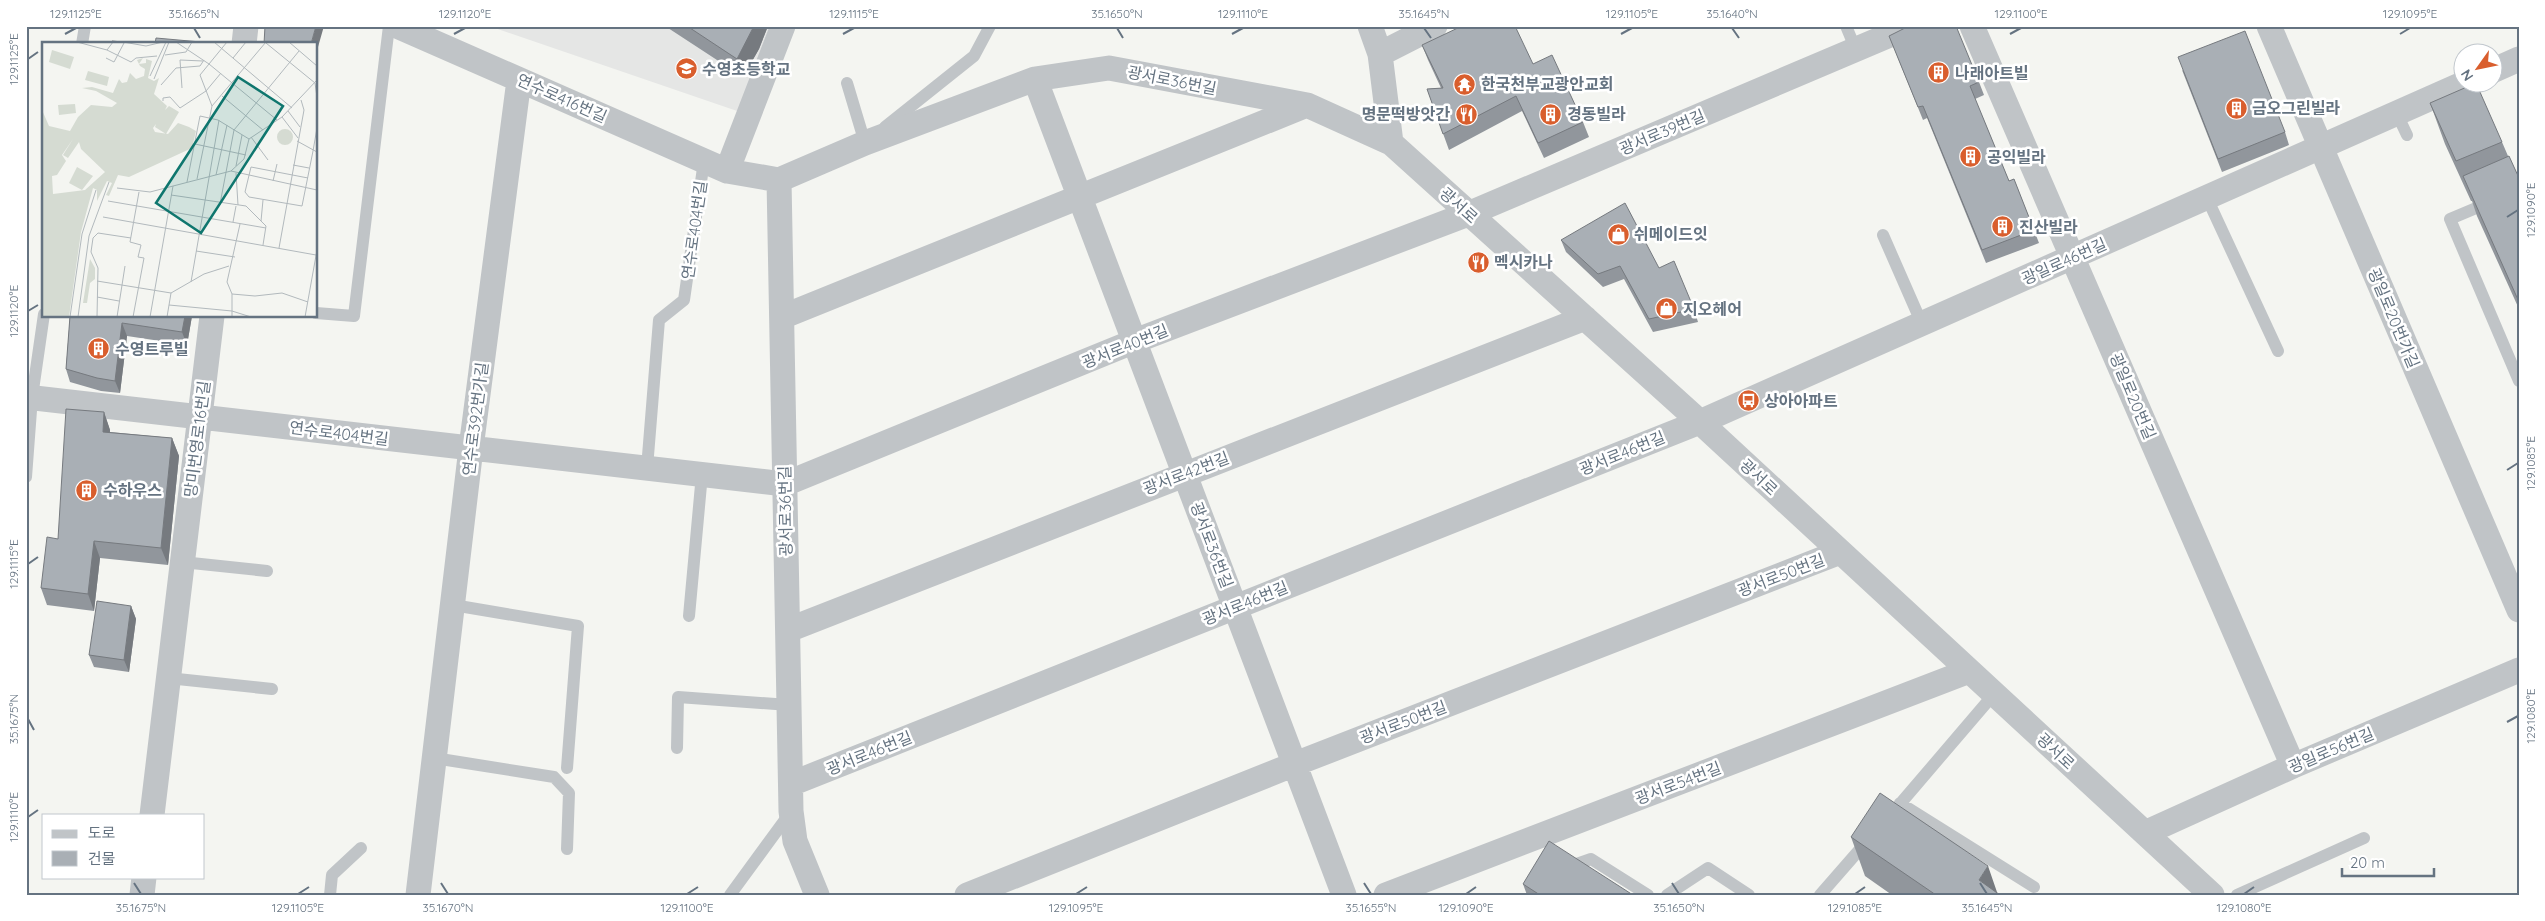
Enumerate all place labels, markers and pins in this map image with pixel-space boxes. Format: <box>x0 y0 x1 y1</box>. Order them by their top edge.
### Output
school or university icon: 수영초등학교 <box>674 57 698 81</box>
place label: 수영초등학교 <box>702 59 791 79</box>
building icon: 나래아트빌 <box>1927 61 1951 85</box>
place label: 나래아트빌 <box>1955 63 2029 83</box>
temple icon: 한국천부교광안교회 <box>1453 72 1477 96</box>
place label: 한국천부교광안교회 <box>1481 74 1613 94</box>
building icon: 금오그린빌라 <box>2224 96 2248 120</box>
place label: 금오그린빌라 <box>2252 98 2341 118</box>
restaurant icon: 명문떡방앗간 <box>1454 102 1478 126</box>
building icon: 경동빌라 <box>1539 102 1563 126</box>
place label: 명문떡방앗간 <box>1362 104 1450 124</box>
place label: 경동빌라 <box>1567 104 1626 124</box>
building icon: 공익빌라 <box>1959 145 1983 169</box>
place label: 공익빌라 <box>1987 147 2046 167</box>
building icon: 진산빌라 <box>1991 215 2015 239</box>
place label: 진산빌라 <box>2019 217 2078 237</box>
shop icon: 쉬메이드잇 <box>1606 222 1630 246</box>
place label: 쉬메이드잇 <box>1634 224 1708 244</box>
restaurant icon: 멕시카나 <box>1466 250 1490 274</box>
place label: 멕시카나 <box>1494 252 1553 272</box>
shop icon: 지오헤어 <box>1655 297 1679 321</box>
place label: 지오헤어 <box>1683 299 1742 319</box>
building icon: 수영트루빌 <box>87 337 111 361</box>
place label: 수영트루빌 <box>115 339 189 359</box>
bus stop icon: 상아아파트 <box>1736 389 1760 413</box>
place label: 상아아파트 <box>1764 391 1838 411</box>
building icon: 수하우스 <box>75 478 99 502</box>
place label: 수하우스 <box>103 480 162 500</box>

